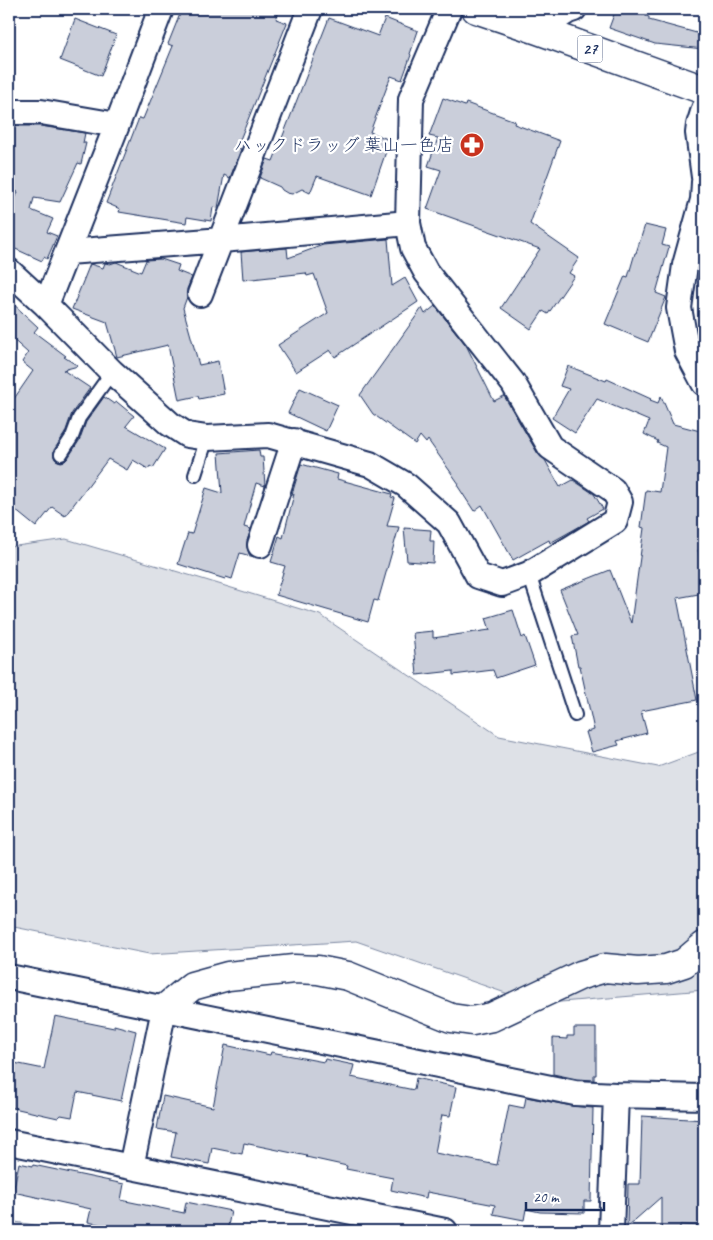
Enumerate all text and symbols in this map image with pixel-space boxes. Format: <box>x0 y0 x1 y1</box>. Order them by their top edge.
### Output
road number: 27 <box>578 36 602 62</box>
pharmacy icon: ハックドラッグ 葉山一色店 <box>459 132 485 158</box>
place label: ハックドラッグ 葉山一色店 <box>234 134 454 156</box>
scale bar <box>526 1180 603 1212</box>
text: 20 m <box>533 1188 560 1207</box>

